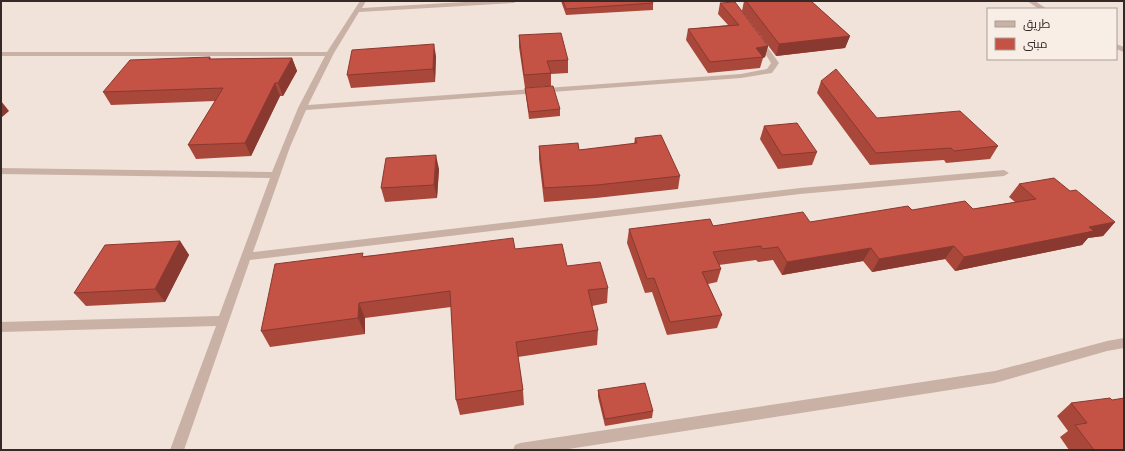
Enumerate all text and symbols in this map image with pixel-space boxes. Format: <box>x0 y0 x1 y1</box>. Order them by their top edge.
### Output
legend <box>987 8 1117 60</box>
text: طريق <box>1023 16 1051 31</box>
text: مبنى <box>1023 36 1048 51</box>

